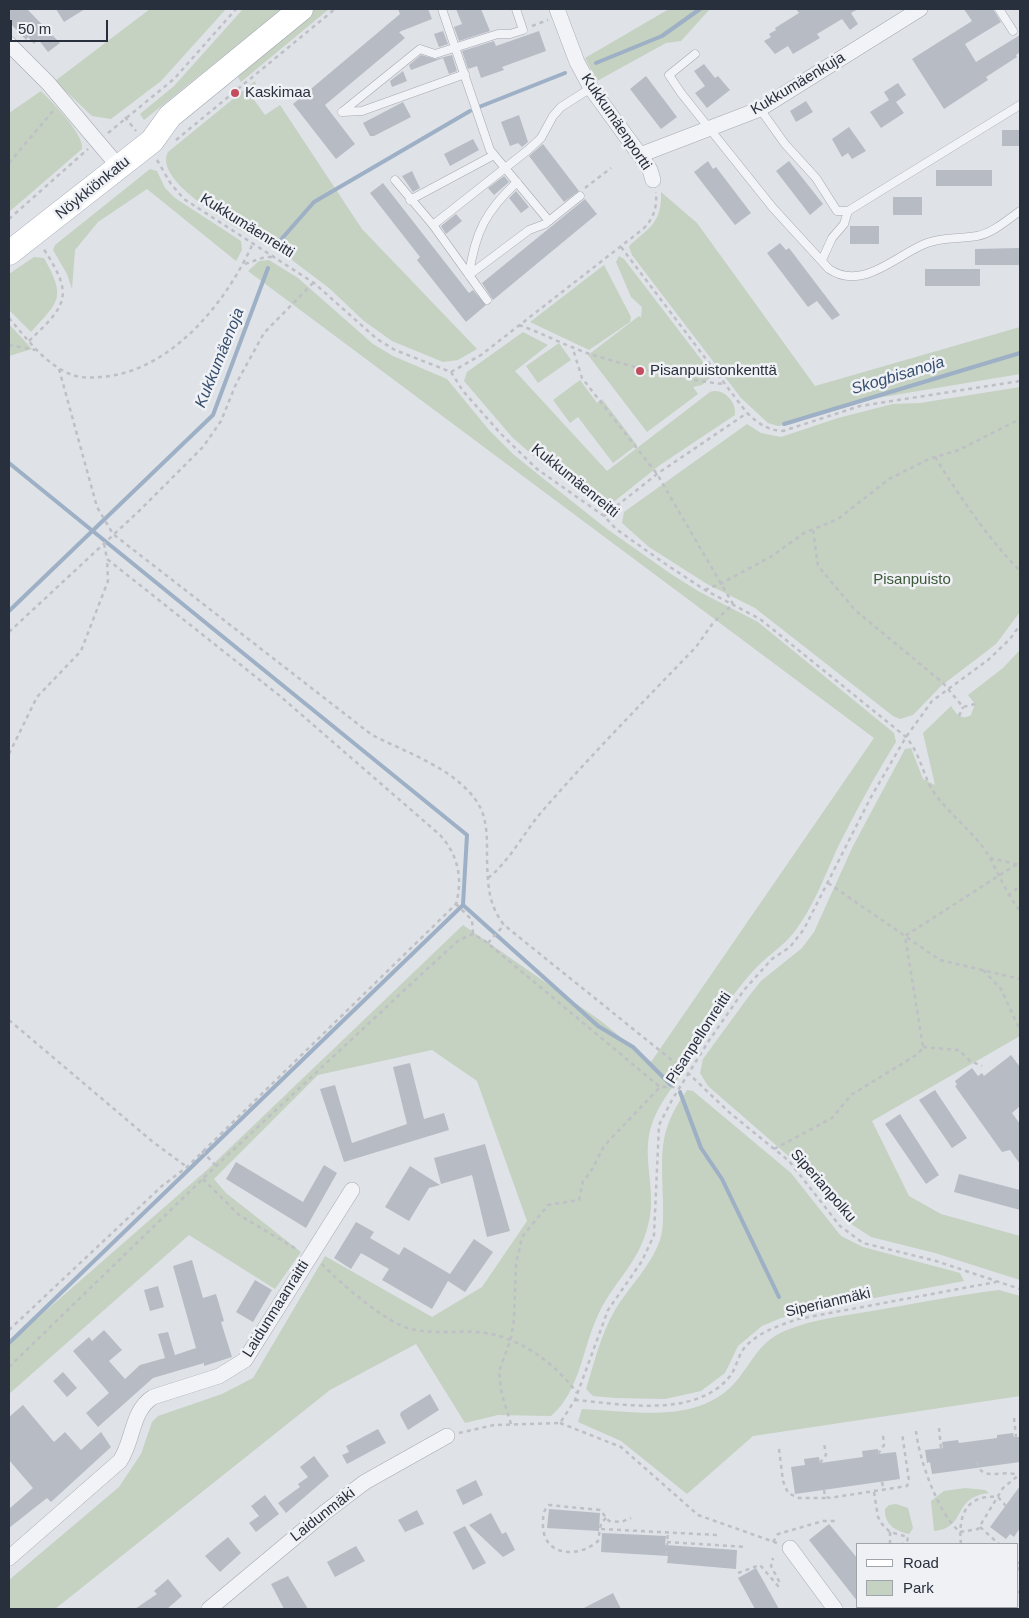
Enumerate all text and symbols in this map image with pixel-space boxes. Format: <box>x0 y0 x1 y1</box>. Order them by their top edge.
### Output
scale bar <box>12 10 110 42</box>
text: 50 m <box>18 20 51 37</box>
street label: Kukkumäenkuja <box>748 49 848 119</box>
street label: Kukkumäenportti <box>577 70 655 174</box>
place label: Kaskimaa <box>245 84 311 102</box>
marker: Kaskimaa <box>229 87 241 99</box>
street label: Nöykkiönkatu <box>52 153 134 223</box>
street label: Kukkumäenreitti <box>197 190 297 262</box>
water label: Kukkumäenoja <box>191 305 249 411</box>
water label: Skogbisanoja <box>849 353 947 399</box>
place label: Pisanpuistonkenttä <box>650 362 777 380</box>
marker: Pisanpuistonkenttä <box>634 365 646 377</box>
street label: Kukkumäenreitti <box>528 440 622 522</box>
park label: Pisanpuisto <box>873 571 951 589</box>
street label: Pisanpellonreitti <box>663 989 735 1087</box>
street label: Siperianpolku <box>786 1146 860 1226</box>
street label: Laidunmaanraitti <box>239 1257 313 1361</box>
street label: Siperianmäki <box>784 1284 872 1322</box>
street label: Laidunmäki <box>287 1484 359 1546</box>
legend <box>856 1543 1019 1608</box>
text: Road <box>903 1554 939 1571</box>
text: Park <box>903 1579 934 1596</box>

